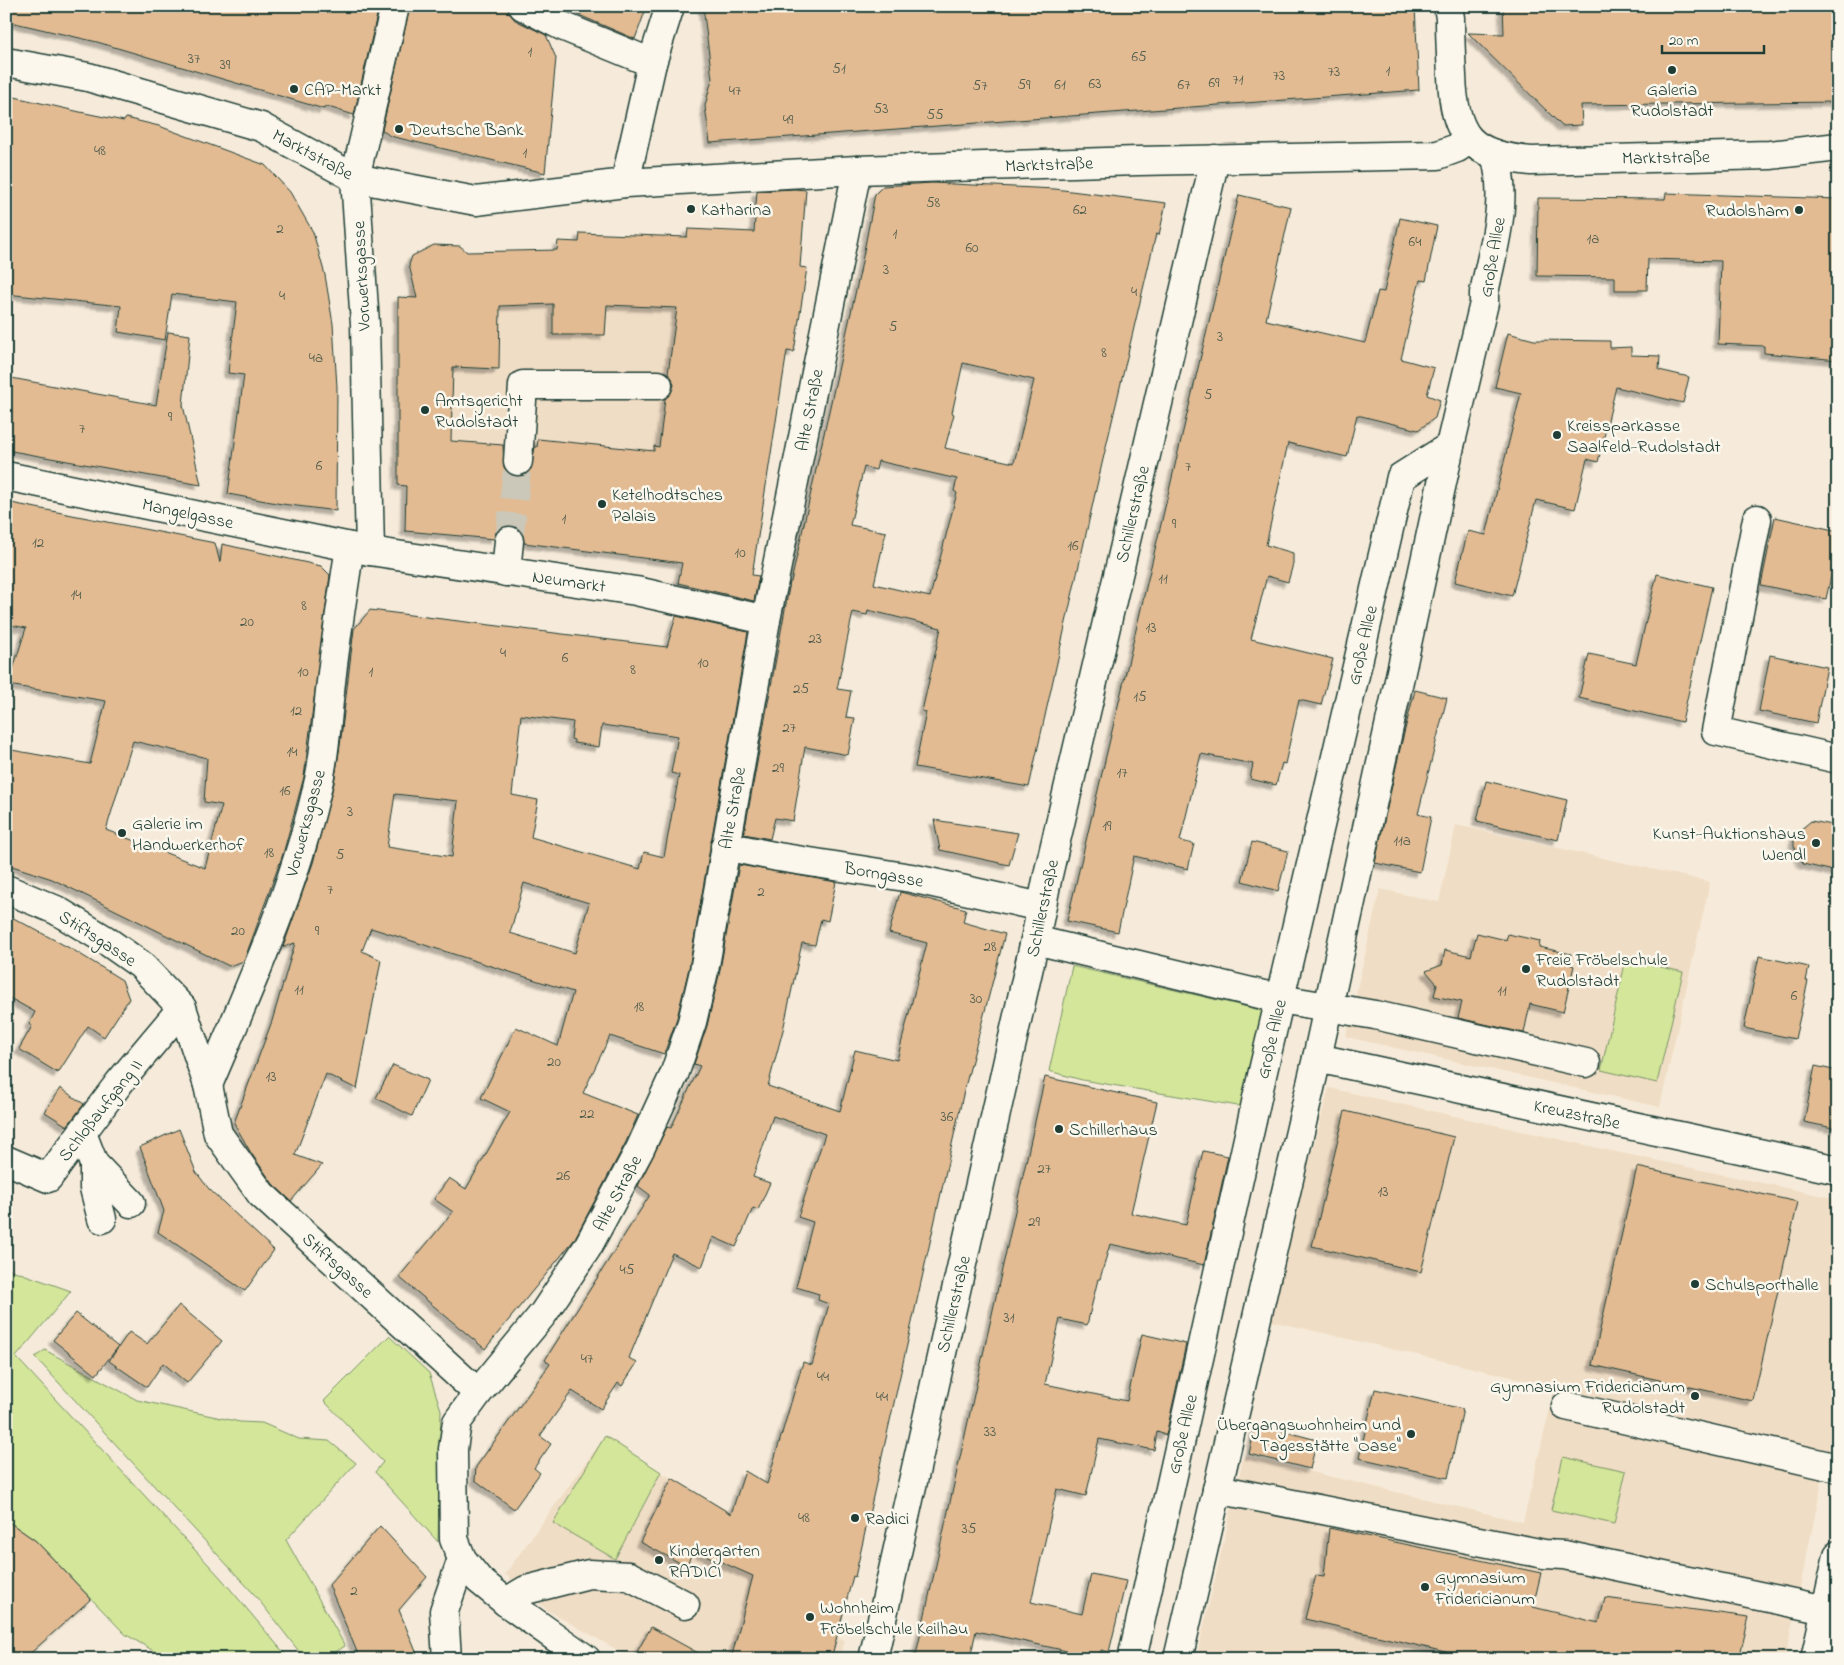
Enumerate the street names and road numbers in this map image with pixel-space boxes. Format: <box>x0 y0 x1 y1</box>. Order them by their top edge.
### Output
street label: Marktstraße <box>267 124 358 188</box>
street label: Marktstraße <box>1622 145 1711 173</box>
street label: Marktstraße <box>1005 151 1094 181</box>
street label: Große Allee <box>1474 214 1514 299</box>
street label: Vorwerksgasse <box>347 219 380 333</box>
street label: Alte Straße <box>790 366 832 454</box>
street label: Schillerstraße <box>1110 462 1158 566</box>
street label: Mangelgasse <box>139 493 237 539</box>
street label: Neumarkt <box>530 565 607 601</box>
street label: Große Allee <box>1342 602 1386 688</box>
street label: Alte Straße <box>714 764 754 852</box>
street label: Vorwerksgasse <box>280 766 335 881</box>
street label: Borngasse <box>841 856 926 897</box>
street label: Schillerstraße <box>1021 856 1067 960</box>
street label: Stiftsgasse <box>52 905 142 976</box>
street label: Große Allee <box>1251 996 1295 1082</box>
street label: Schloßaufgang II <box>53 1054 151 1169</box>
street label: Kreuzstraße <box>1531 1094 1623 1138</box>
street label: Alte Straße <box>588 1150 650 1237</box>
street label: Stiftsgasse <box>295 1227 379 1307</box>
street label: Schillerstraße <box>931 1252 979 1356</box>
street label: Große Allee <box>1162 1391 1206 1477</box>

